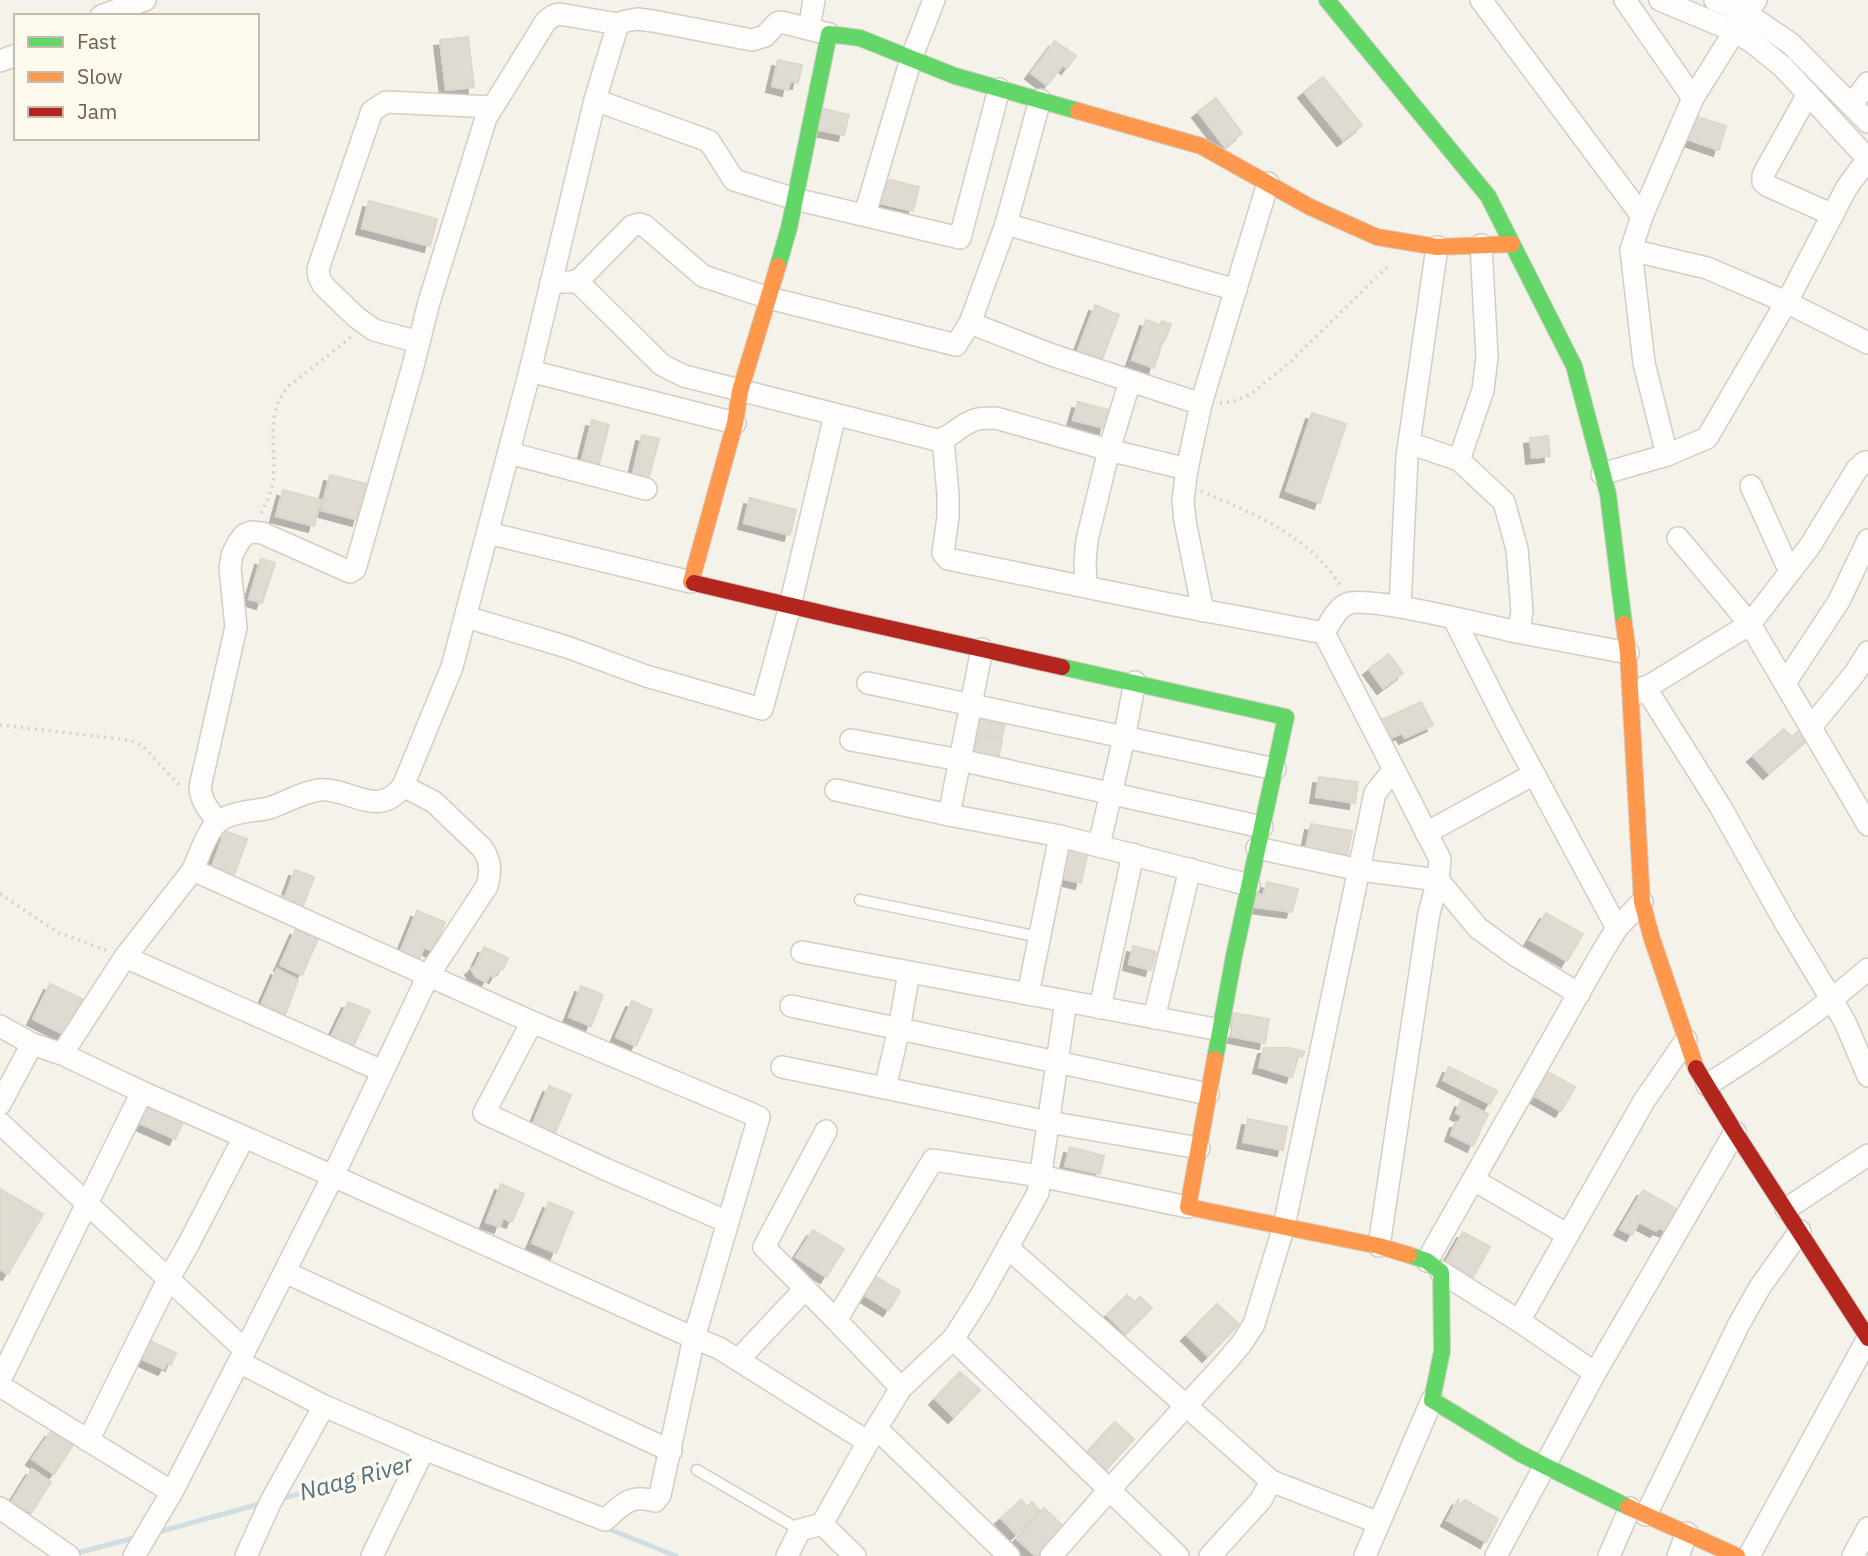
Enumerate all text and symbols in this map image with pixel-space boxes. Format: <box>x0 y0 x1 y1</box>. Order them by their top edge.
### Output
legend <box>14 14 259 140</box>
text: Fast <box>77 27 117 55</box>
text: Slow <box>77 62 123 90</box>
text: Jam <box>77 97 117 125</box>
water label: Naag River <box>296 1446 417 1508</box>

